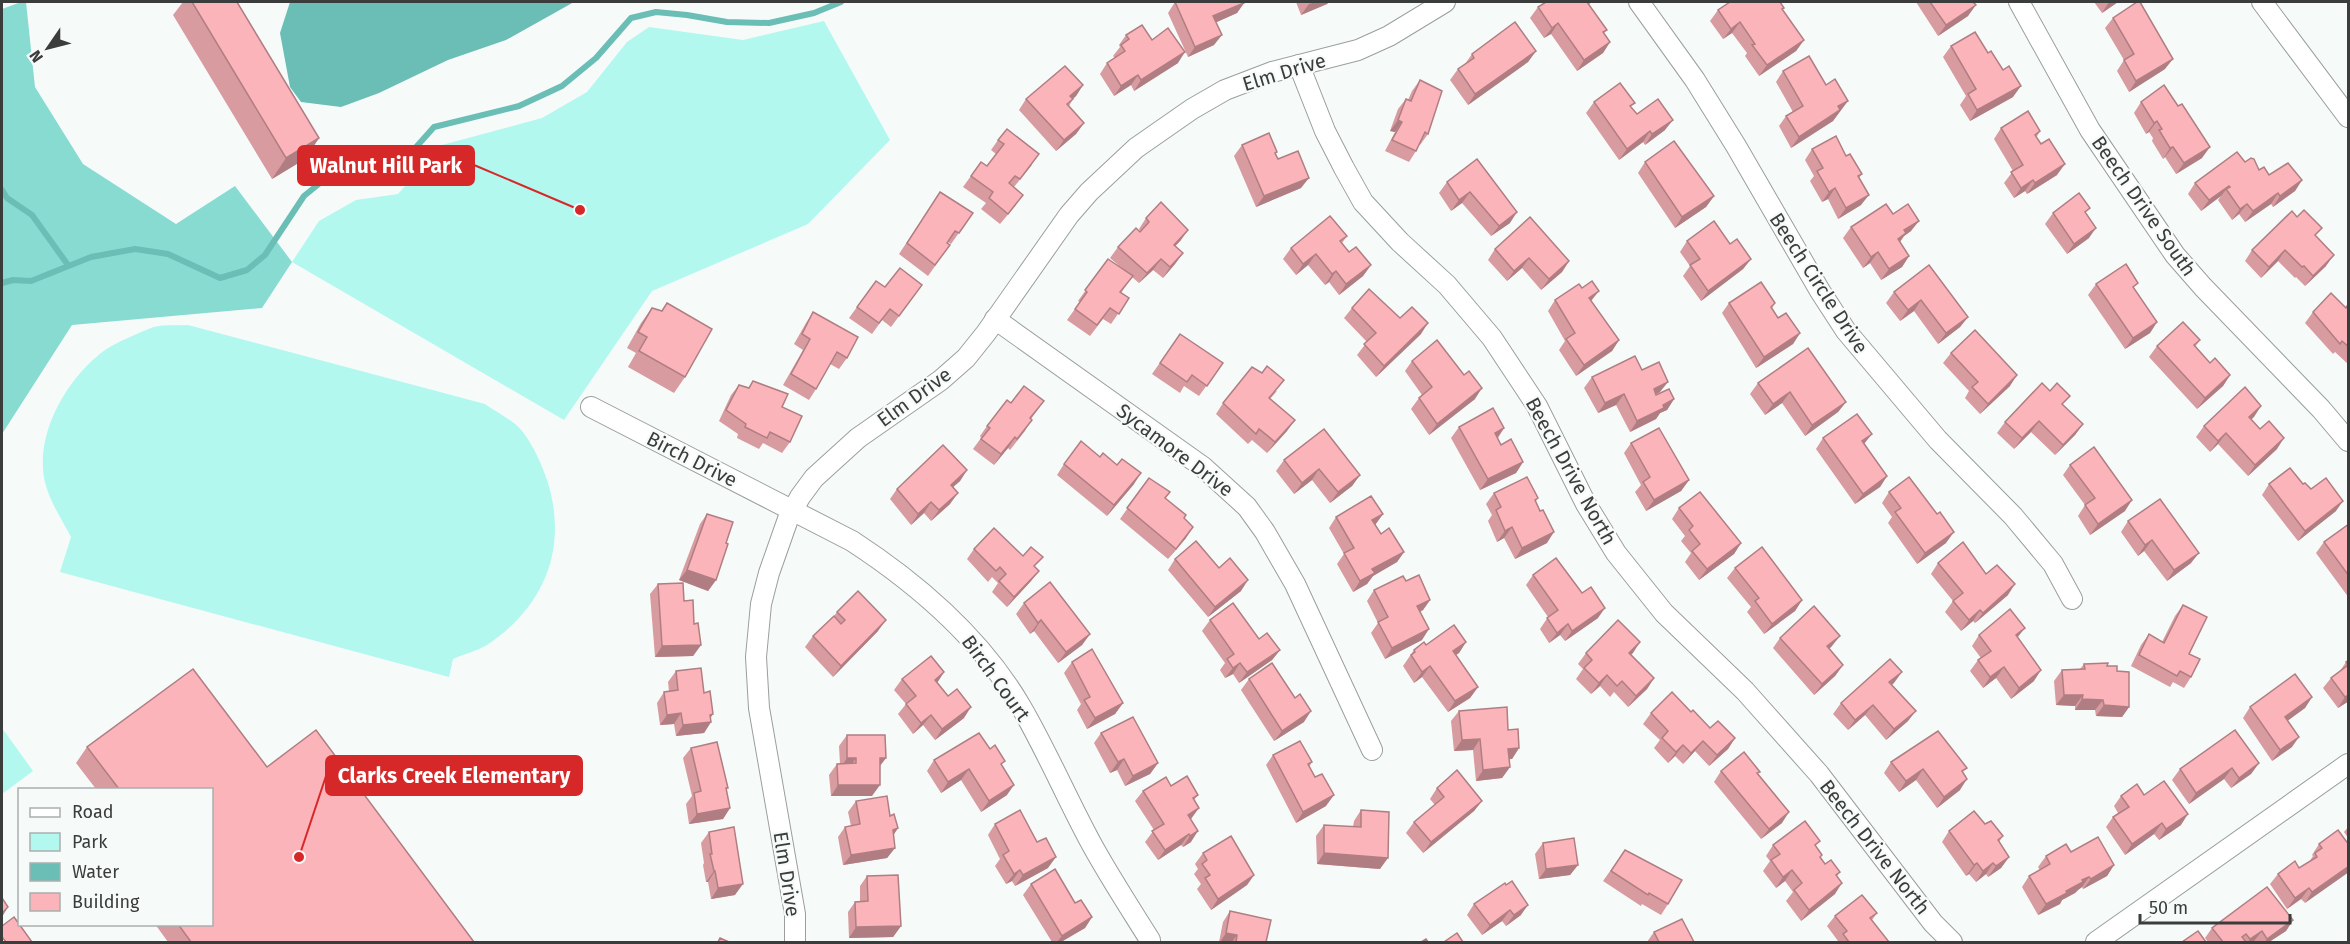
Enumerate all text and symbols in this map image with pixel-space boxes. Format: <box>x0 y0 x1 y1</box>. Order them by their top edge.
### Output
north arrow <box>18 18 78 78</box>
text: N <box>25 47 47 66</box>
street label: Elm Drive <box>1239 48 1329 96</box>
street label: Beech Drive South <box>2087 131 2201 281</box>
callout: Walnut Hill Park <box>298 146 474 185</box>
text: Walnut Hill Park <box>310 153 463 179</box>
street label: Beech Circle Drive <box>1765 208 1873 358</box>
street label: Elm Drive <box>872 362 956 432</box>
street label: Beech Drive North <box>1521 393 1621 549</box>
street label: Sycamore Drive <box>1112 398 1238 502</box>
street label: Birch Drive <box>643 426 741 492</box>
street label: Birch Court <box>957 630 1036 726</box>
callout: Clarks Creek Elementary <box>326 756 582 795</box>
text: Clarks Creek Elementary <box>338 763 570 789</box>
street label: Beech Drive North <box>1815 775 1935 919</box>
legend <box>18 788 213 926</box>
text: Road <box>72 801 114 823</box>
street label: Elm Drive <box>768 830 806 918</box>
text: Park <box>72 831 108 853</box>
text: Water <box>72 861 119 883</box>
scale bar <box>2140 887 2290 925</box>
text: Building <box>72 891 140 913</box>
text: 50 m <box>2149 897 2188 919</box>

